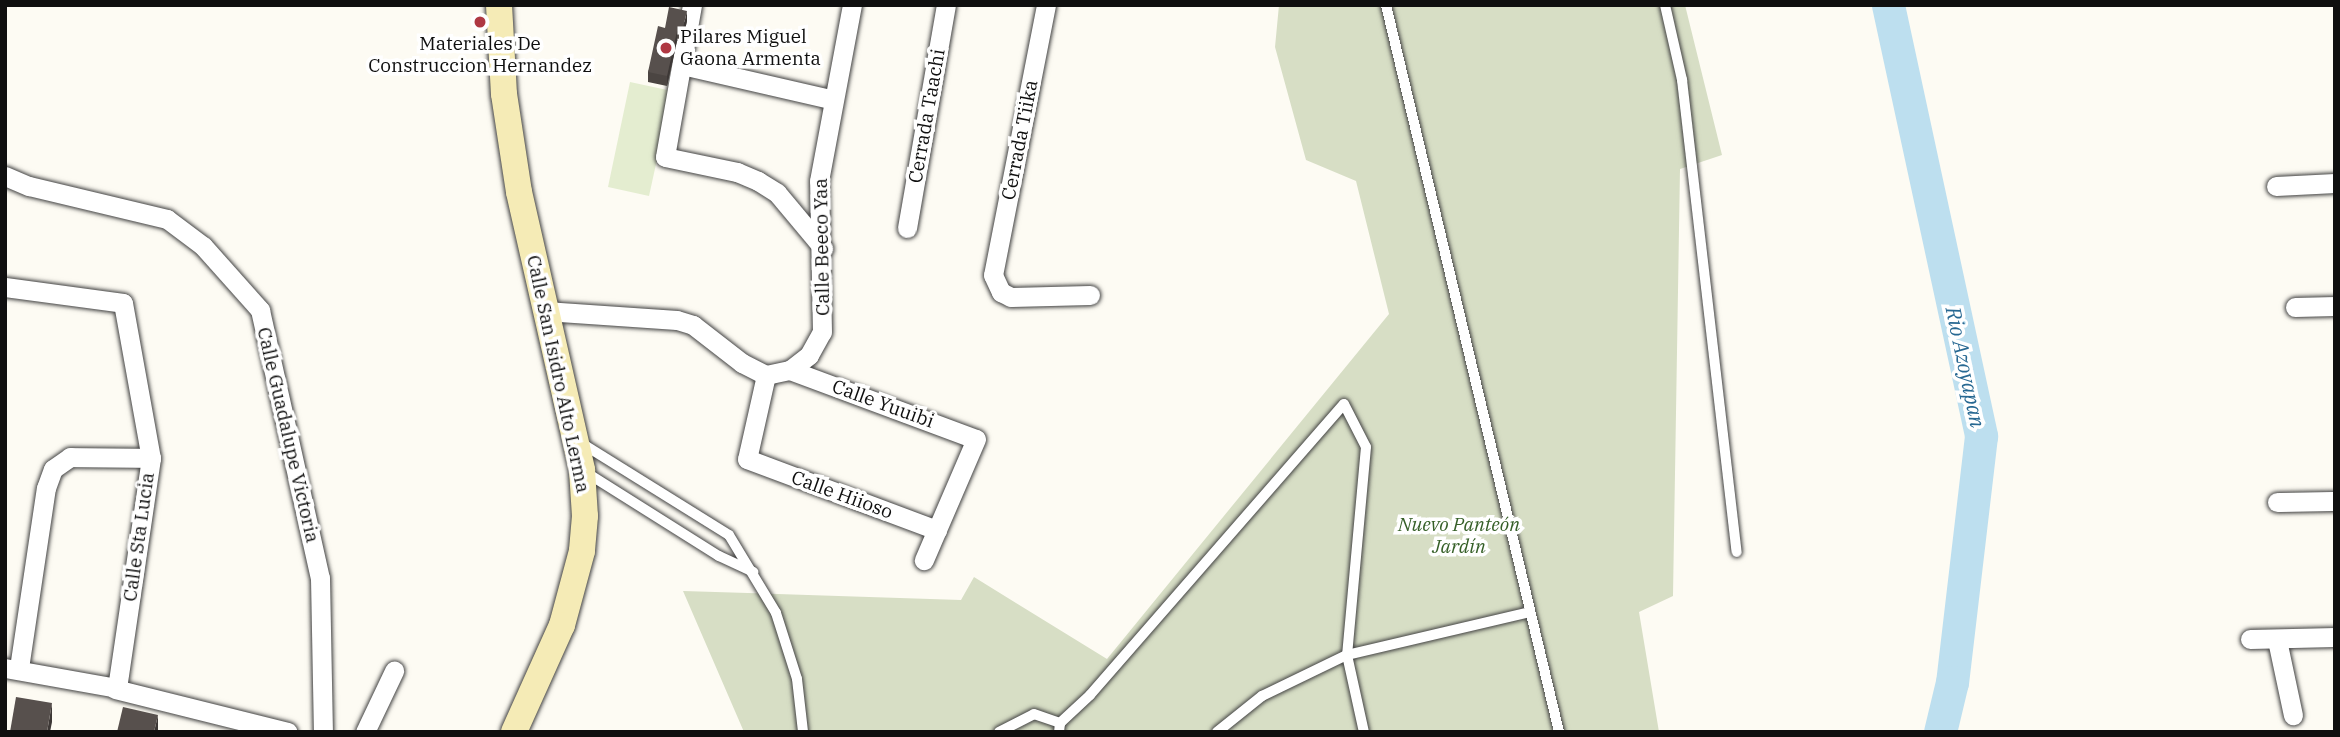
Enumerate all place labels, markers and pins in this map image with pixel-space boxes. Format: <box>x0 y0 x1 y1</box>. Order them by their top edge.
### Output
marker: Materiales De Construccion Hernandez <box>472 14 488 30</box>
place label: Pilares Miguel Gaona Armenta <box>680 26 821 70</box>
place label: Materiales De Construccion Hernandez <box>368 33 592 77</box>
marker: Pilares Miguel Gaona Armenta <box>658 40 674 56</box>

